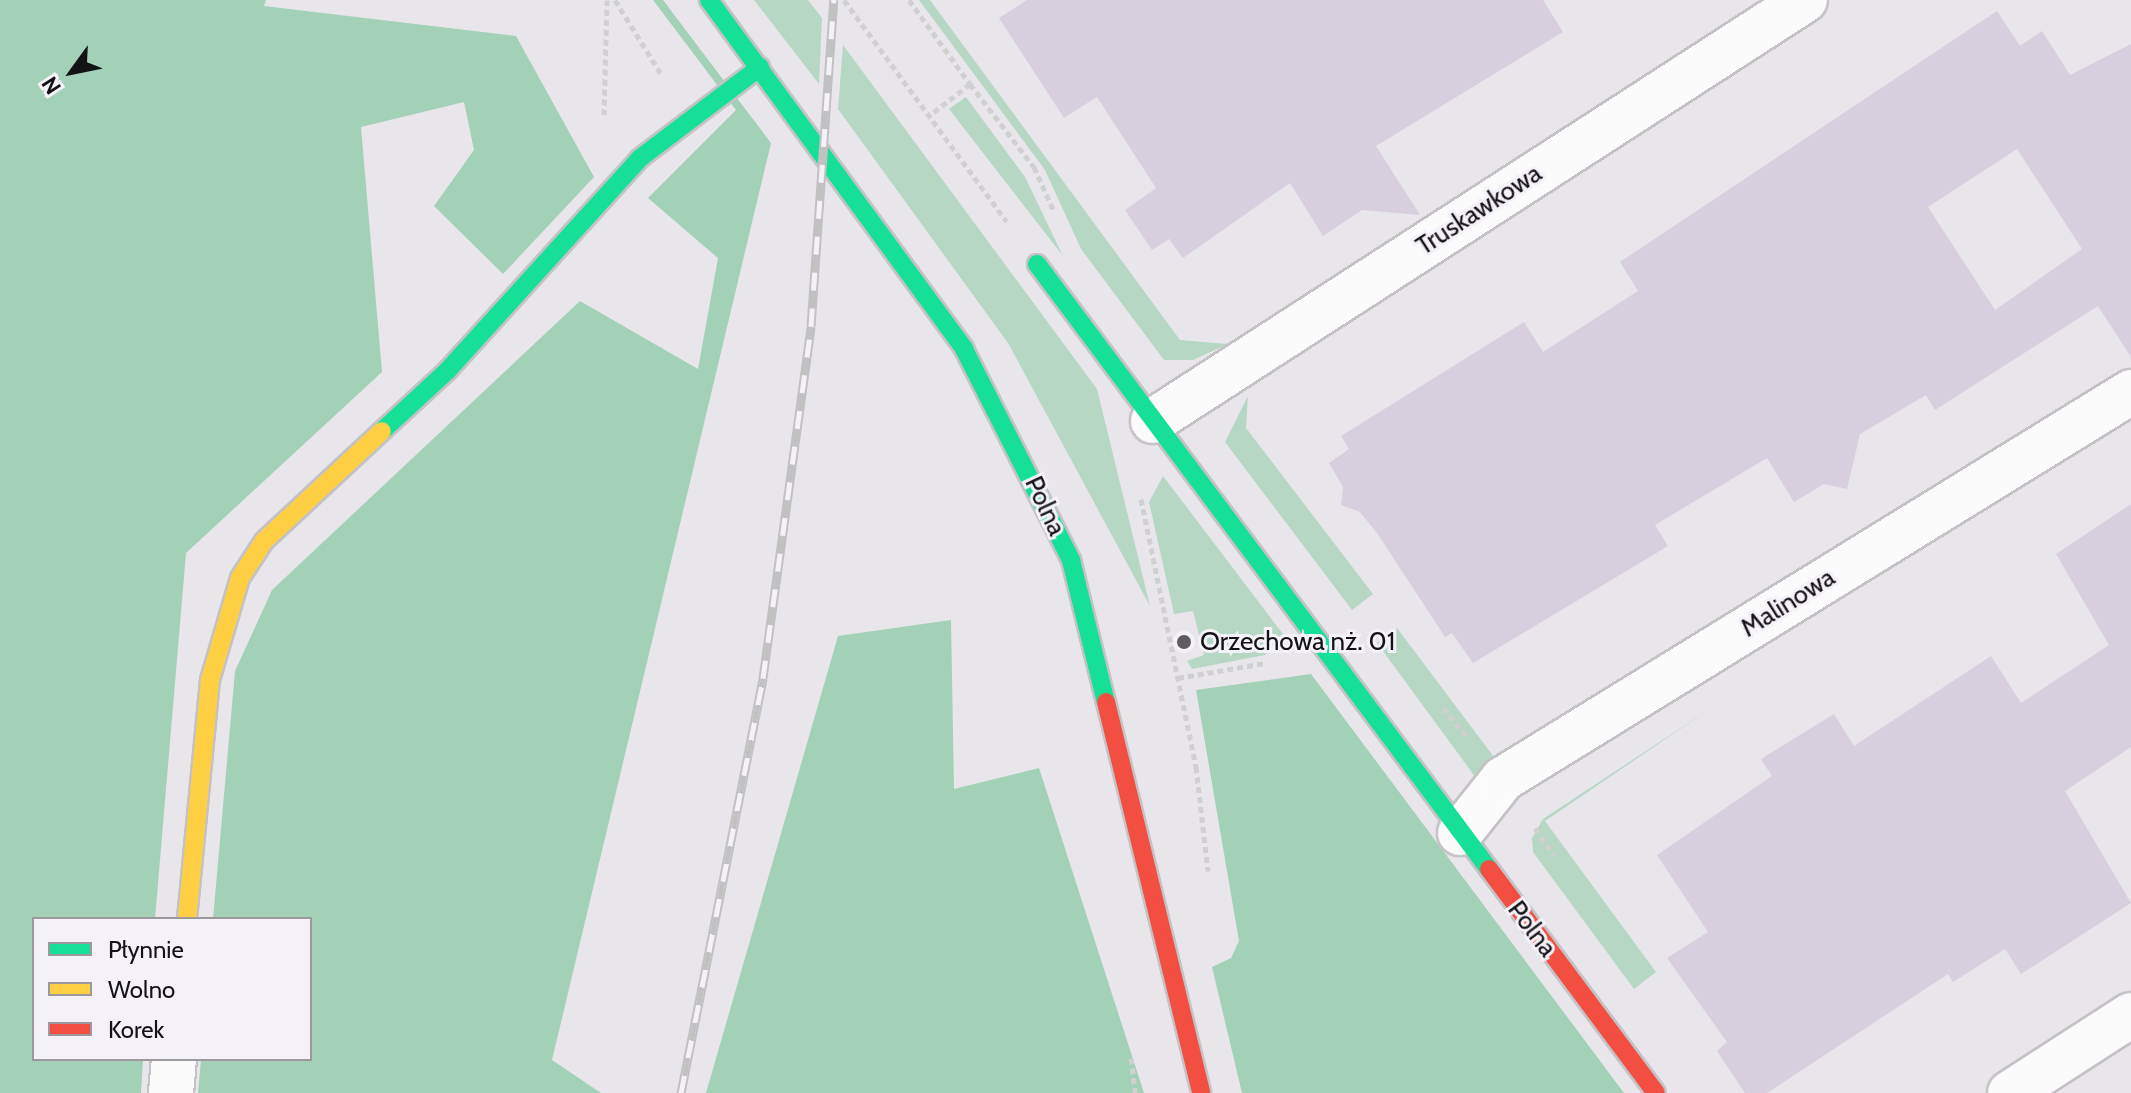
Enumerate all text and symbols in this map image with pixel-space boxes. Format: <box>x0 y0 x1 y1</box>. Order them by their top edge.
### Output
north arrow <box>32 32 112 112</box>
text: N <box>36 71 67 99</box>
street label: Truskawkowa <box>1410 158 1548 262</box>
street label: Polna <box>1018 471 1072 541</box>
street label: Malinowa <box>1735 562 1841 644</box>
place label: Orzechowa nż. 01 <box>1200 626 1395 658</box>
marker: Orzechowa nż. 01 <box>1175 633 1193 651</box>
street label: Polna <box>1501 895 1563 963</box>
legend <box>32 917 312 1061</box>
text: Płynnie <box>108 935 184 964</box>
text: Wolno <box>108 975 175 1004</box>
text: Korek <box>108 1015 164 1044</box>

